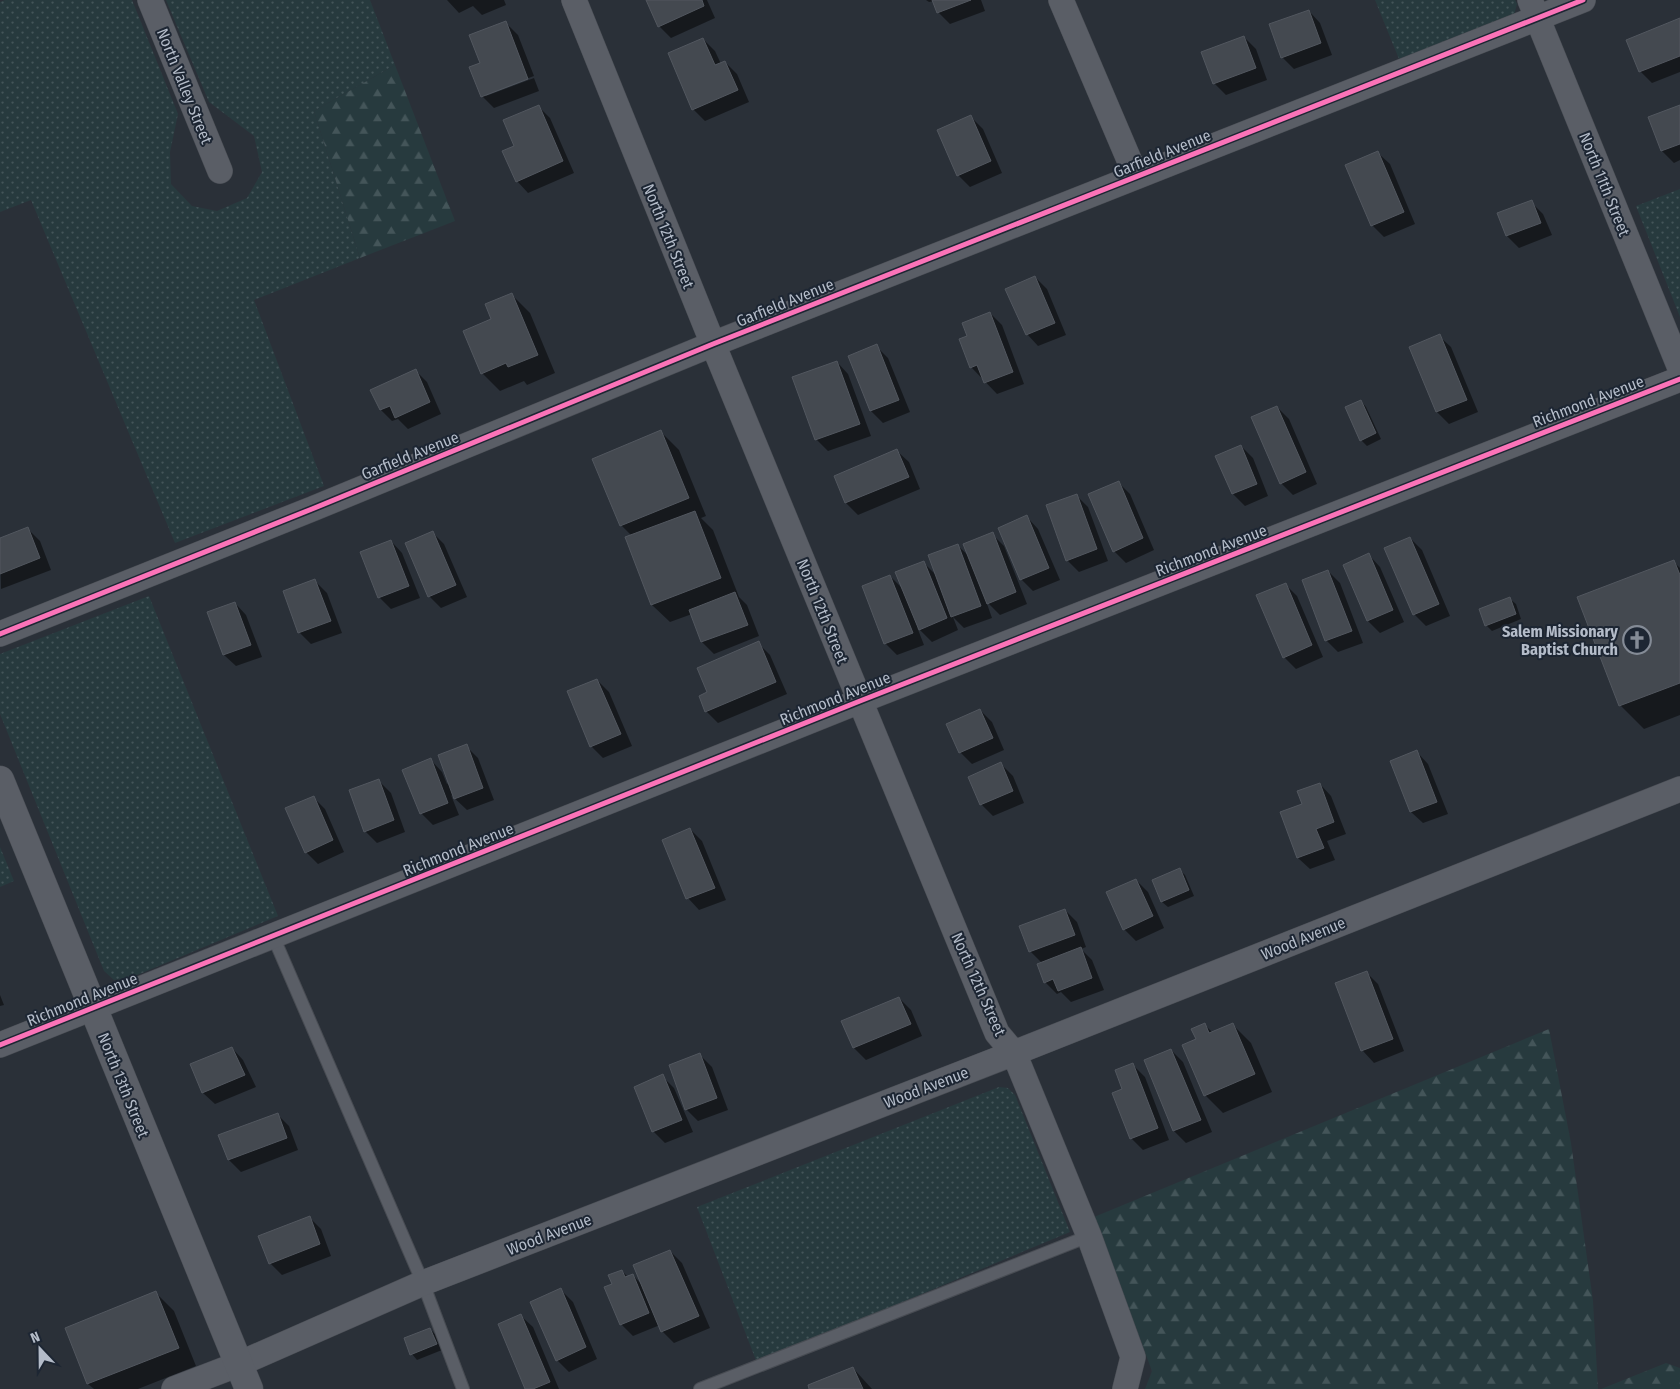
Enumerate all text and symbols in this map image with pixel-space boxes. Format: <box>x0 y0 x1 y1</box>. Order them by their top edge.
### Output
street label: North Valley Street <box>153 26 217 147</box>
street label: Garfield Avenue <box>1111 125 1214 182</box>
street label: North 11th Street <box>1575 130 1634 240</box>
street label: North 12th Street <box>639 181 698 292</box>
street label: Garfield Avenue <box>734 274 837 331</box>
street label: Richmond Avenue <box>1530 371 1647 431</box>
street label: Garfield Avenue <box>359 427 462 484</box>
street label: Richmond Avenue <box>1153 520 1270 580</box>
street label: North 12th Street <box>793 556 852 667</box>
place label: Salem Missionary Baptist Church <box>1502 622 1618 659</box>
church icon: Salem Missionary Baptist Church <box>1622 625 1652 655</box>
street label: Richmond Avenue <box>777 668 893 729</box>
street label: Richmond Avenue <box>400 819 516 880</box>
street label: Wood Avenue <box>1258 913 1348 964</box>
street label: North 12th Street <box>947 930 1010 1040</box>
street label: Richmond Avenue <box>24 969 140 1030</box>
street label: North 13th Street <box>94 1030 153 1141</box>
street label: Wood Avenue <box>881 1063 971 1112</box>
street label: Wood Avenue <box>504 1210 594 1259</box>
north arrow <box>15 1324 65 1374</box>
text: N <box>28 1328 42 1347</box>

